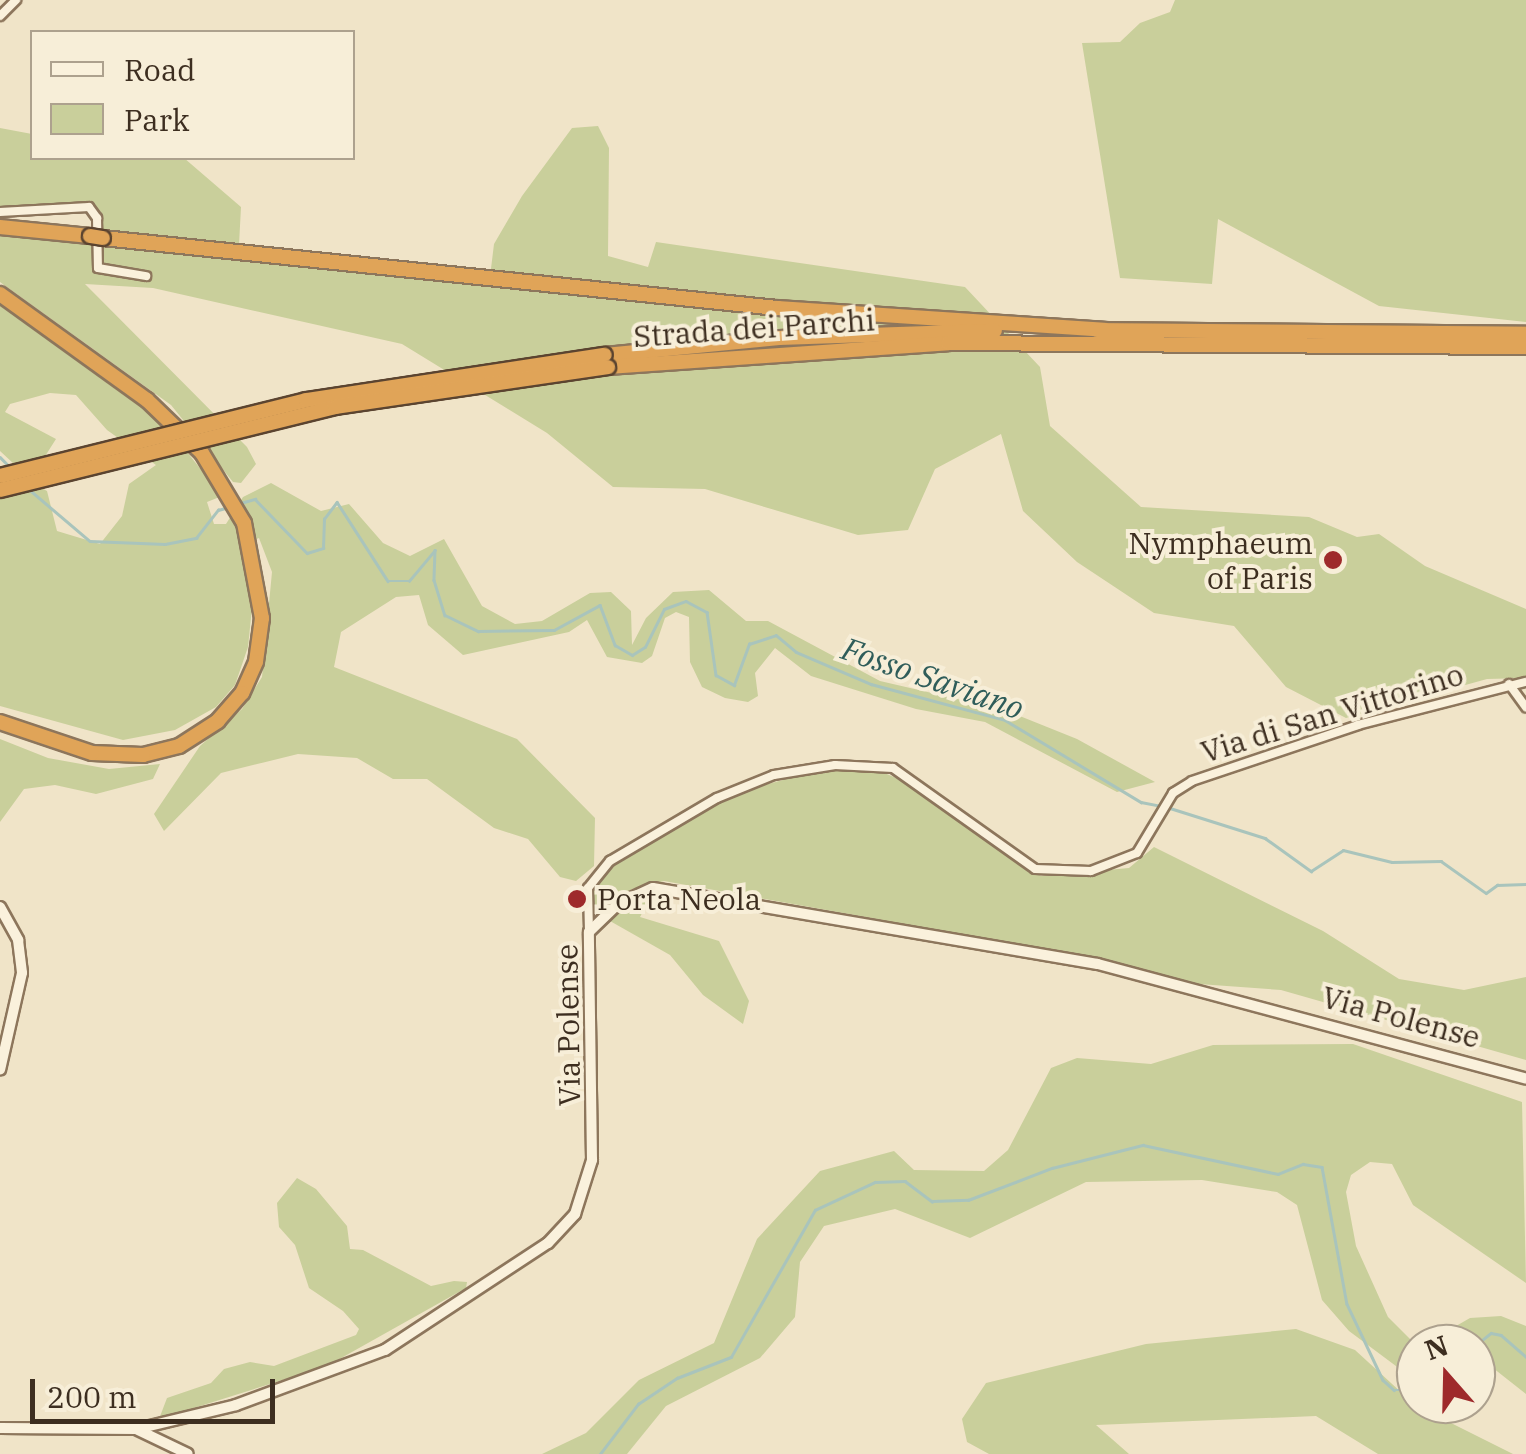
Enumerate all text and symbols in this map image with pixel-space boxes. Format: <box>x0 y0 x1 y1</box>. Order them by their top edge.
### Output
legend <box>30 30 355 160</box>
text: Road <box>124 50 196 89</box>
text: Park <box>124 100 190 139</box>
street label: Strada dei Parchi <box>632 302 876 354</box>
place label: Nymphaeum of Paris <box>1128 525 1313 596</box>
marker: Nymphaeum of Paris <box>1322 549 1344 571</box>
water label: Fosso Saviano <box>837 629 1029 727</box>
street label: Via di San Vittorino <box>1197 656 1467 770</box>
place label: Porta Neola <box>597 881 761 917</box>
marker: Porta Neola <box>566 888 588 910</box>
street label: Via Polense <box>549 944 587 1106</box>
street label: Via Polense <box>1318 979 1484 1055</box>
north arrow <box>1396 1324 1496 1424</box>
text: N <box>1420 1326 1453 1368</box>
scale bar <box>35 1359 280 1421</box>
text: 200 m <box>47 1377 137 1416</box>

